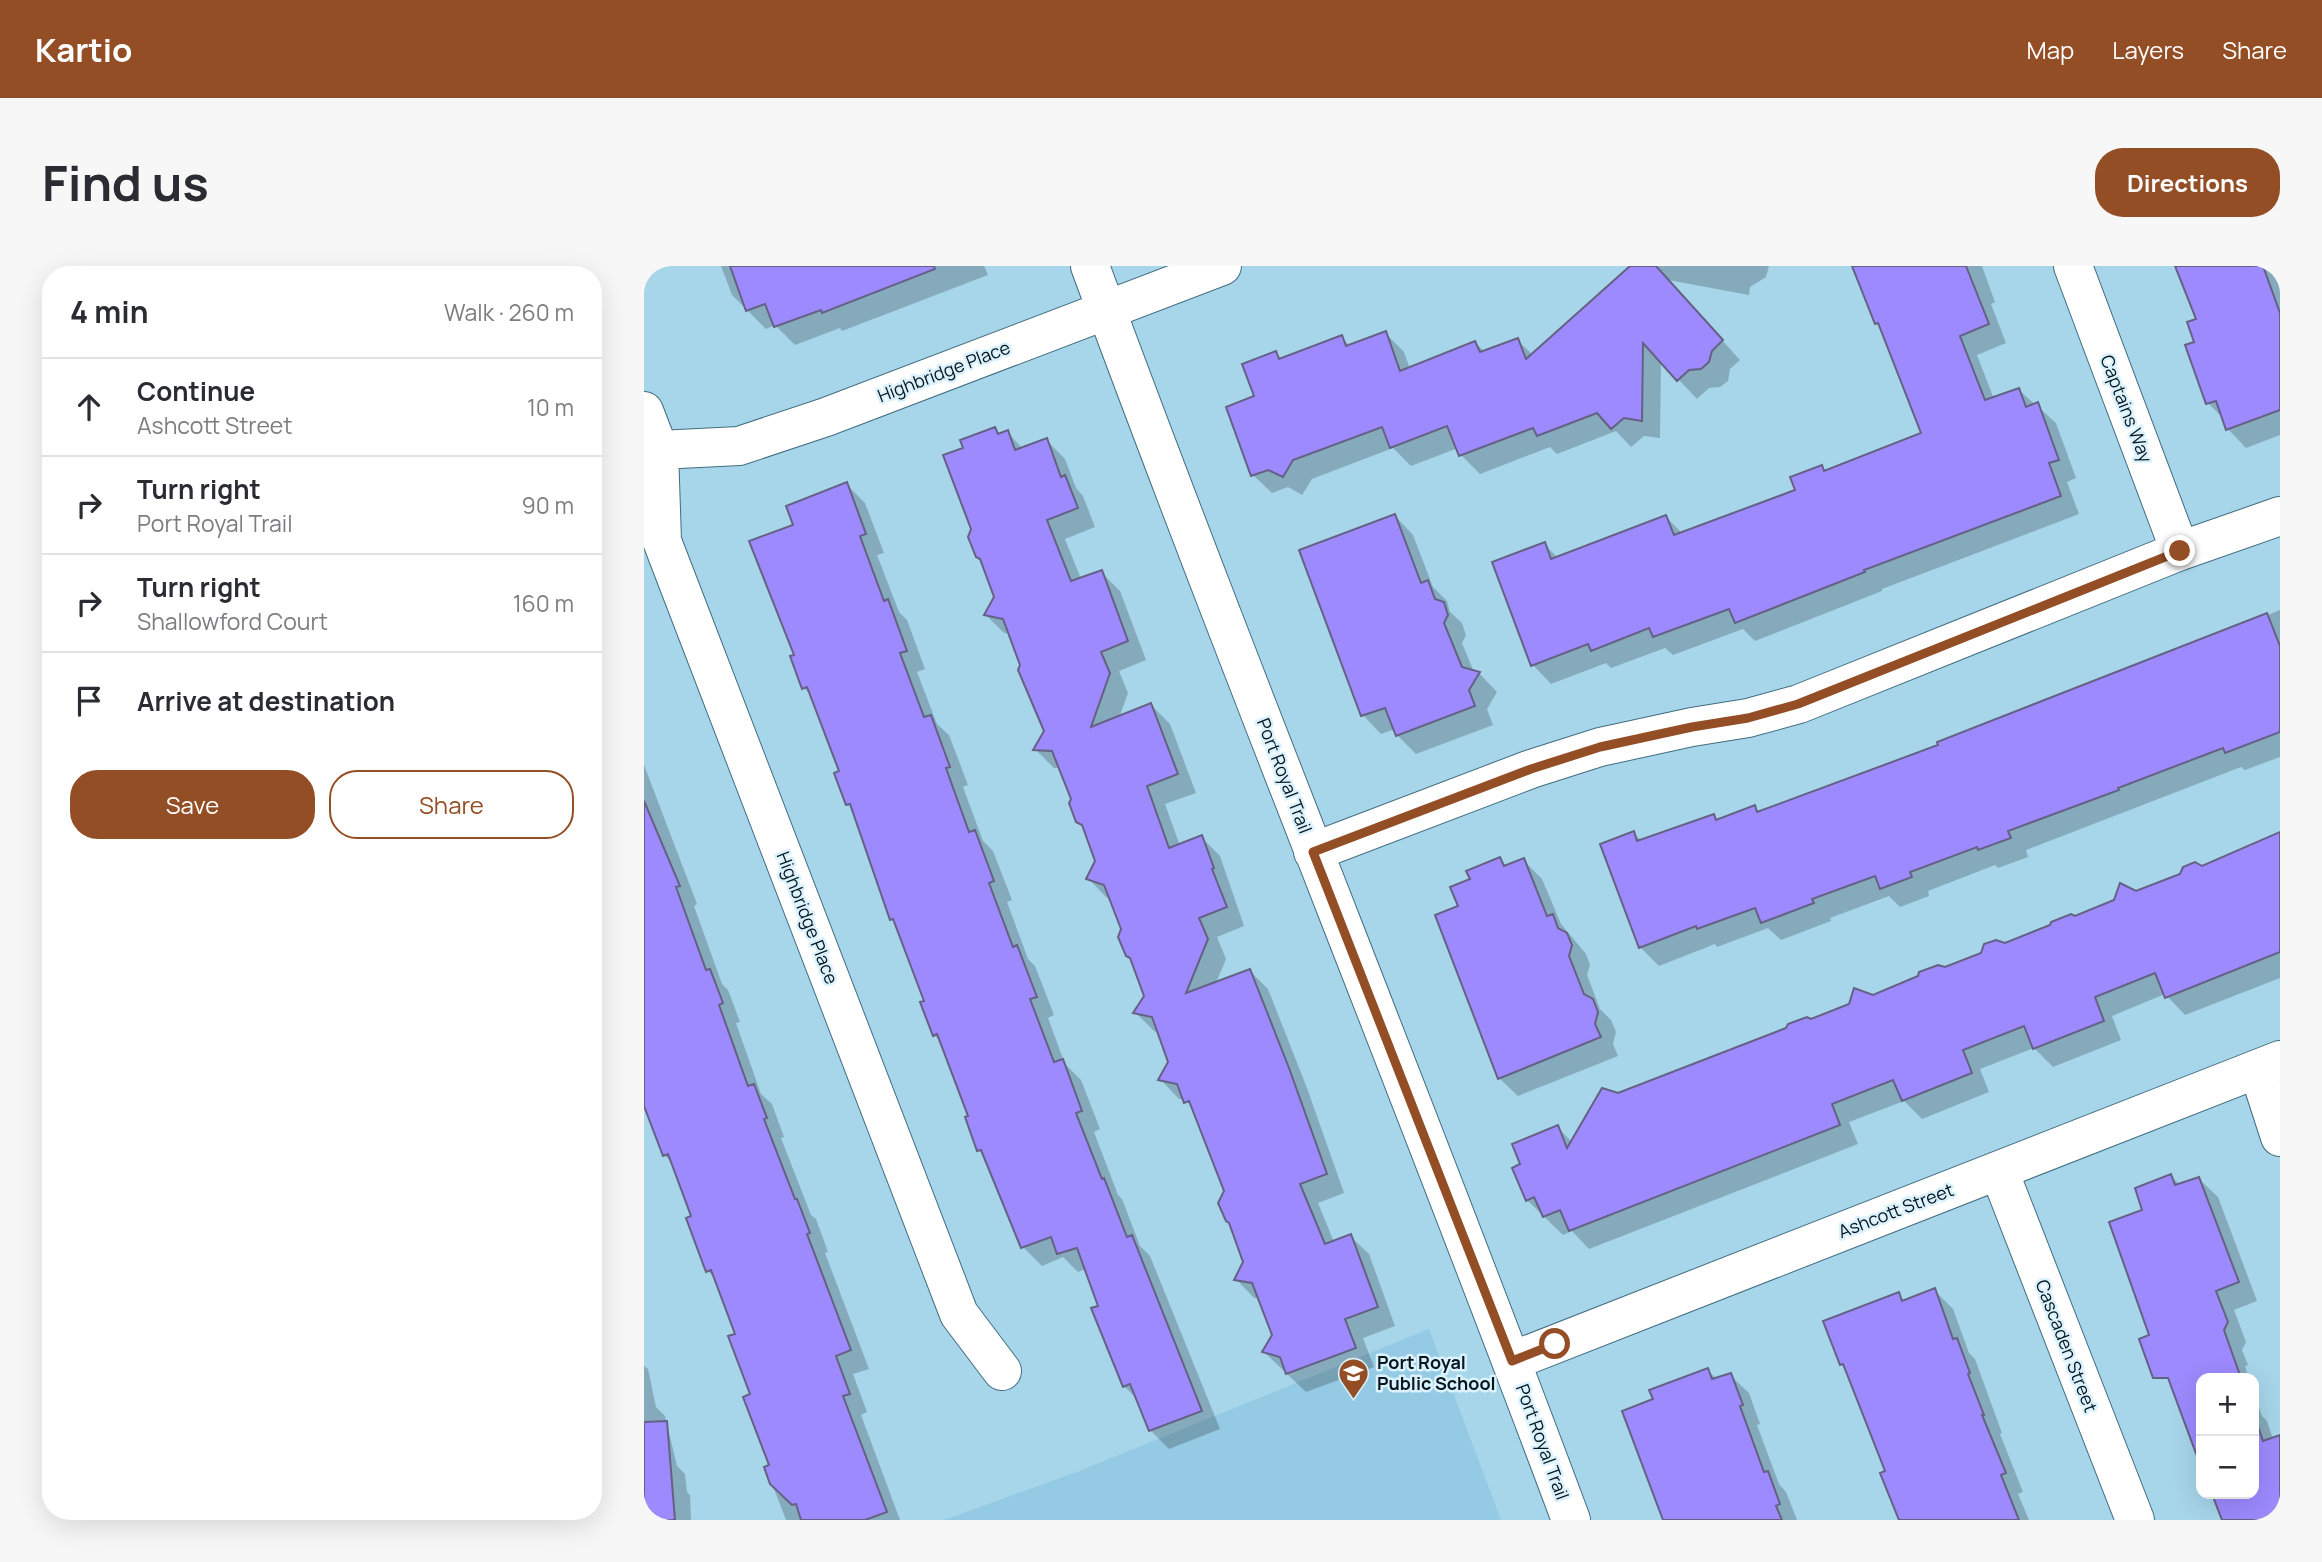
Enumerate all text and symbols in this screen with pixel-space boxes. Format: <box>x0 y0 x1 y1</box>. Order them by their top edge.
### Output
text: Kartio <box>35 27 132 72</box>
text: Map <box>2027 33 2074 66</box>
text: Layers <box>2112 33 2184 66</box>
text: Share <box>2222 33 2287 66</box>
button: Directions <box>2095 148 2280 217</box>
text: Find us <box>42 149 209 216</box>
text: 4 min <box>70 291 148 332</box>
text: Walk · 260 m <box>444 296 574 328</box>
street label: Highbridge Place <box>874 335 1013 407</box>
street label: Captains Way <box>2095 351 2159 466</box>
text: Continue <box>137 373 255 409</box>
icon: ahead <box>70 388 108 426</box>
text: 10 m <box>527 391 574 423</box>
text: Ashcott Street <box>137 409 293 441</box>
text: Turn right <box>137 471 261 507</box>
icon: right <box>70 486 108 524</box>
text: 90 m <box>522 489 574 521</box>
text: Port Royal Trail <box>137 507 293 539</box>
route end <box>2164 535 2195 566</box>
text: Turn right <box>137 569 261 605</box>
icon: right <box>70 584 108 622</box>
text: 160 m <box>513 587 574 619</box>
text: Shallowford Court <box>137 605 328 637</box>
icon: arrive <box>70 682 108 720</box>
text: Arrive at destination <box>137 683 395 719</box>
street label: Port Royal Trail <box>1252 715 1318 837</box>
button: Save <box>70 770 315 839</box>
button: Share <box>329 770 574 839</box>
street label: Highbridge Place <box>772 848 844 987</box>
street label: Ashcott Street <box>1835 1177 1957 1243</box>
street label: Cascaden Street <box>2031 1276 2103 1415</box>
route start <box>1539 1328 1570 1359</box>
place label: Port Royal Public School <box>1377 1350 1496 1395</box>
school or university icon: Port Royal Public School <box>1337 1356 1371 1400</box>
map controls <box>2196 1373 2259 1499</box>
button: + <box>2196 1373 2259 1436</box>
street label: Port Royal Trail <box>1511 1380 1575 1503</box>
button: − <box>2196 1436 2259 1499</box>

